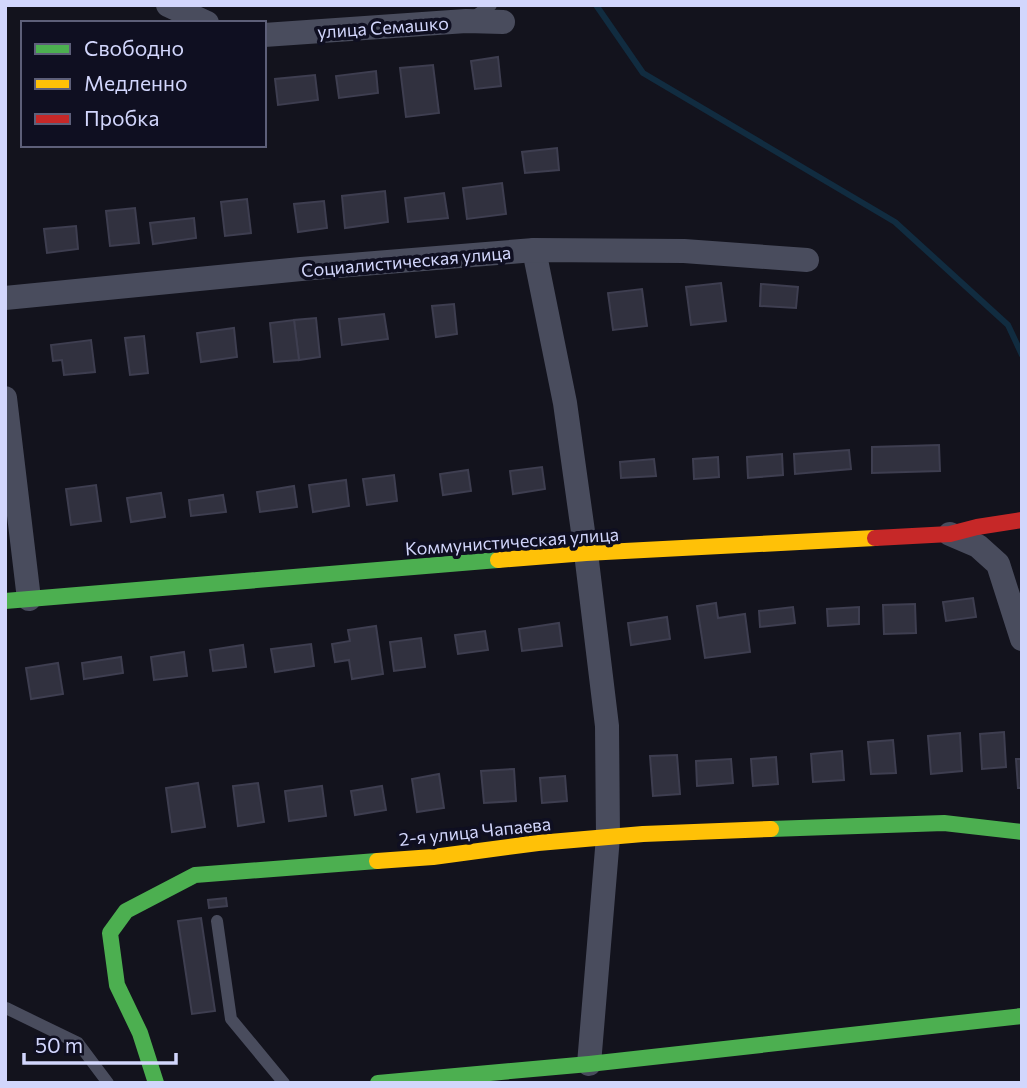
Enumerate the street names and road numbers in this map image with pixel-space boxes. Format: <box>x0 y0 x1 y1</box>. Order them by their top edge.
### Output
street label: улица Семашко <box>317 11 449 43</box>
street label: Социалистическая улица <box>300 241 512 281</box>
street label: Коммунистическая улица <box>404 523 620 559</box>
street label: 2-я улица Чапаева <box>398 812 552 850</box>

